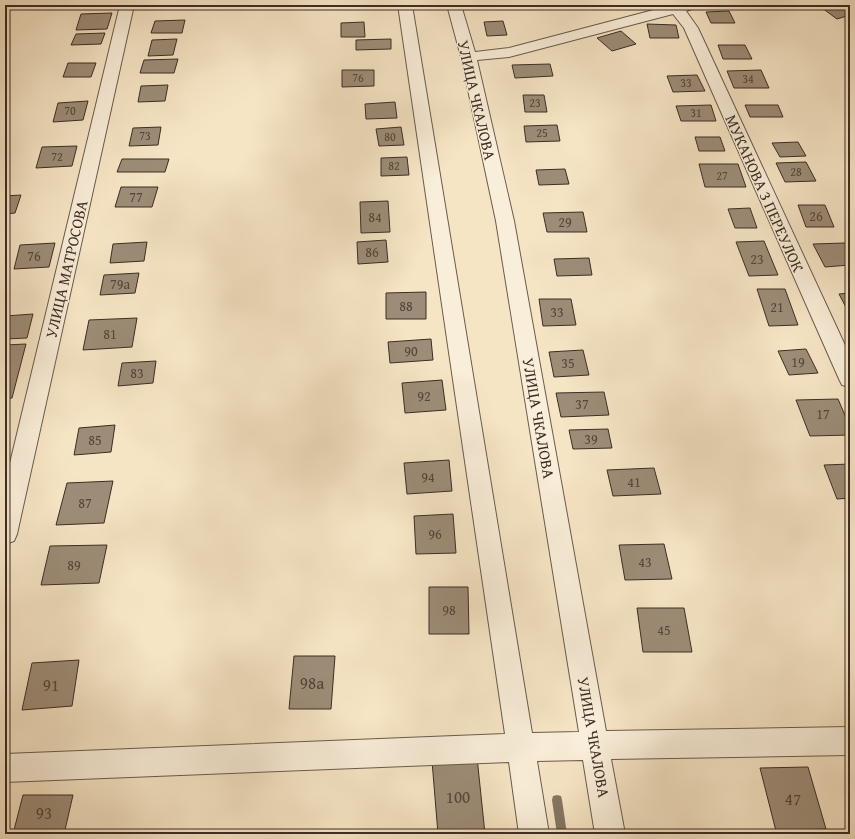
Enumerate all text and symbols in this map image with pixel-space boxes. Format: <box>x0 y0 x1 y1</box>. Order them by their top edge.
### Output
street label: УЛИЦА ЧКАЛОВА <box>452 38 503 163</box>
house number: 76 <box>352 69 364 86</box>
house number: 34 <box>742 70 754 87</box>
house number: 33 <box>680 74 692 91</box>
house number: 23 <box>529 94 541 111</box>
house number: 70 <box>64 102 76 119</box>
house number: 31 <box>690 104 702 121</box>
street label: МУКАНОВА 3 ПЕРЕУЛОК <box>719 110 811 276</box>
house number: 25 <box>536 124 548 141</box>
house number: 73 <box>139 127 151 144</box>
house number: 80 <box>384 128 396 145</box>
house number: 72 <box>51 148 63 165</box>
house number: 82 <box>388 157 400 174</box>
house number: 28 <box>790 163 802 180</box>
house number: 27 <box>716 167 728 184</box>
house number: 77 <box>129 187 143 207</box>
street label: УЛИЦА МАТРОСОВА <box>38 197 94 340</box>
house number: 26 <box>809 206 823 226</box>
house number: 84 <box>368 207 382 227</box>
house number: 29 <box>558 212 572 232</box>
house number: 86 <box>365 242 379 262</box>
house number: 76 <box>27 246 41 266</box>
house number: 23 <box>750 249 764 269</box>
house number: 79а <box>110 274 130 294</box>
house number: 88 <box>399 296 413 316</box>
house number: 21 <box>770 297 784 317</box>
house number: 33 <box>550 302 564 322</box>
house number: 81 <box>103 324 117 344</box>
house number: 90 <box>404 341 418 361</box>
house number: 19 <box>791 352 805 372</box>
house number: 35 <box>561 353 575 373</box>
street label: УЛИЦА ЧКАЛОВА <box>517 356 561 481</box>
house number: 83 <box>130 363 144 383</box>
house number: 92 <box>417 386 431 406</box>
house number: 37 <box>575 394 589 414</box>
house number: 17 <box>816 404 830 424</box>
house number: 39 <box>584 429 598 449</box>
house number: 85 <box>88 430 102 450</box>
house number: 94 <box>421 467 435 487</box>
house number: 41 <box>627 472 641 492</box>
house number: 87 <box>78 493 92 513</box>
house number: 96 <box>428 524 442 544</box>
house number: 43 <box>638 552 652 572</box>
house number: 89 <box>67 555 81 575</box>
house number: 98 <box>442 600 456 620</box>
house number: 45 <box>657 620 671 640</box>
house number: 98а <box>300 670 324 695</box>
house number: 91 <box>43 672 59 697</box>
street label: УЛИЦА ЧКАЛОВА <box>572 675 616 800</box>
house number: 100 <box>446 784 470 809</box>
house number: 47 <box>785 786 801 811</box>
house number: 93 <box>36 800 52 825</box>

